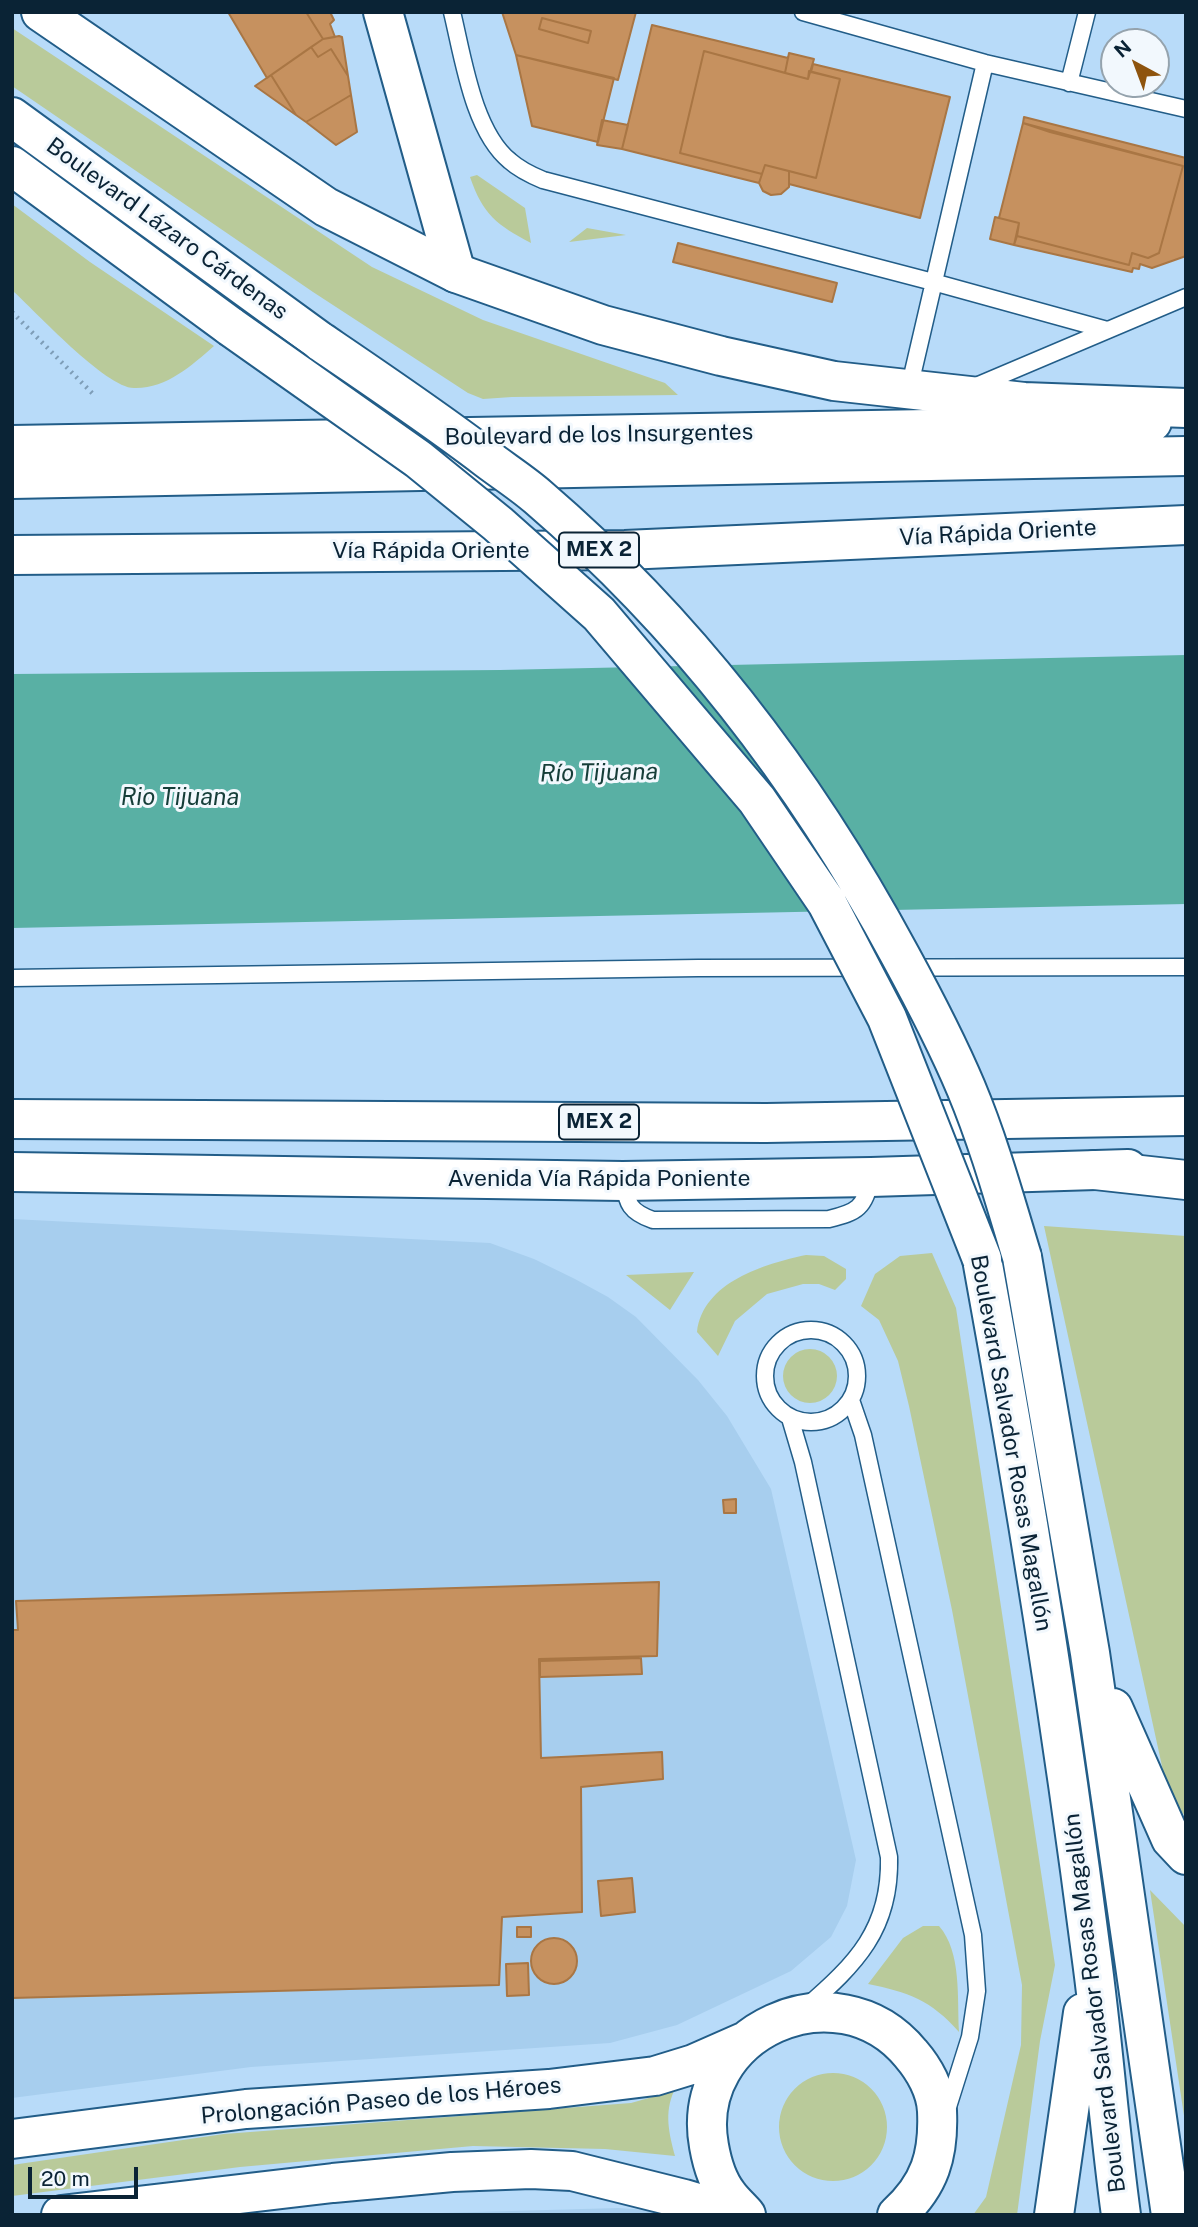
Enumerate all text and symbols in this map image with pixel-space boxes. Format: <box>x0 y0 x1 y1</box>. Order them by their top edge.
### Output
north arrow <box>1100 28 1170 98</box>
text: N <box>1110 35 1135 62</box>
street label: Boulevard Lázaro Cárdenas <box>41 132 293 326</box>
street label: Boulevard de los Insurgentes <box>444 419 754 451</box>
street label: Vía Rápida Oriente <box>899 514 1097 552</box>
road number: MEX 2 <box>559 532 639 568</box>
street label: Vía Rápida Oriente <box>332 537 530 565</box>
water label: Río Tijuana <box>540 758 658 788</box>
water label: Rio Tijuana <box>121 784 239 812</box>
road number: MEX 2 <box>559 1104 639 1140</box>
street label: Avenida Vía Rápida Poniente <box>448 1165 750 1193</box>
street label: Boulevard Salvador Rosas Magallón <box>964 1253 1058 1633</box>
street label: Boulevard Salvador Rosas Magallón <box>1058 1812 1132 2194</box>
street label: Prolongación Paseo de los Héroes <box>200 2071 562 2131</box>
scale bar <box>32 2154 142 2198</box>
text: 20 m <box>41 2166 90 2191</box>

